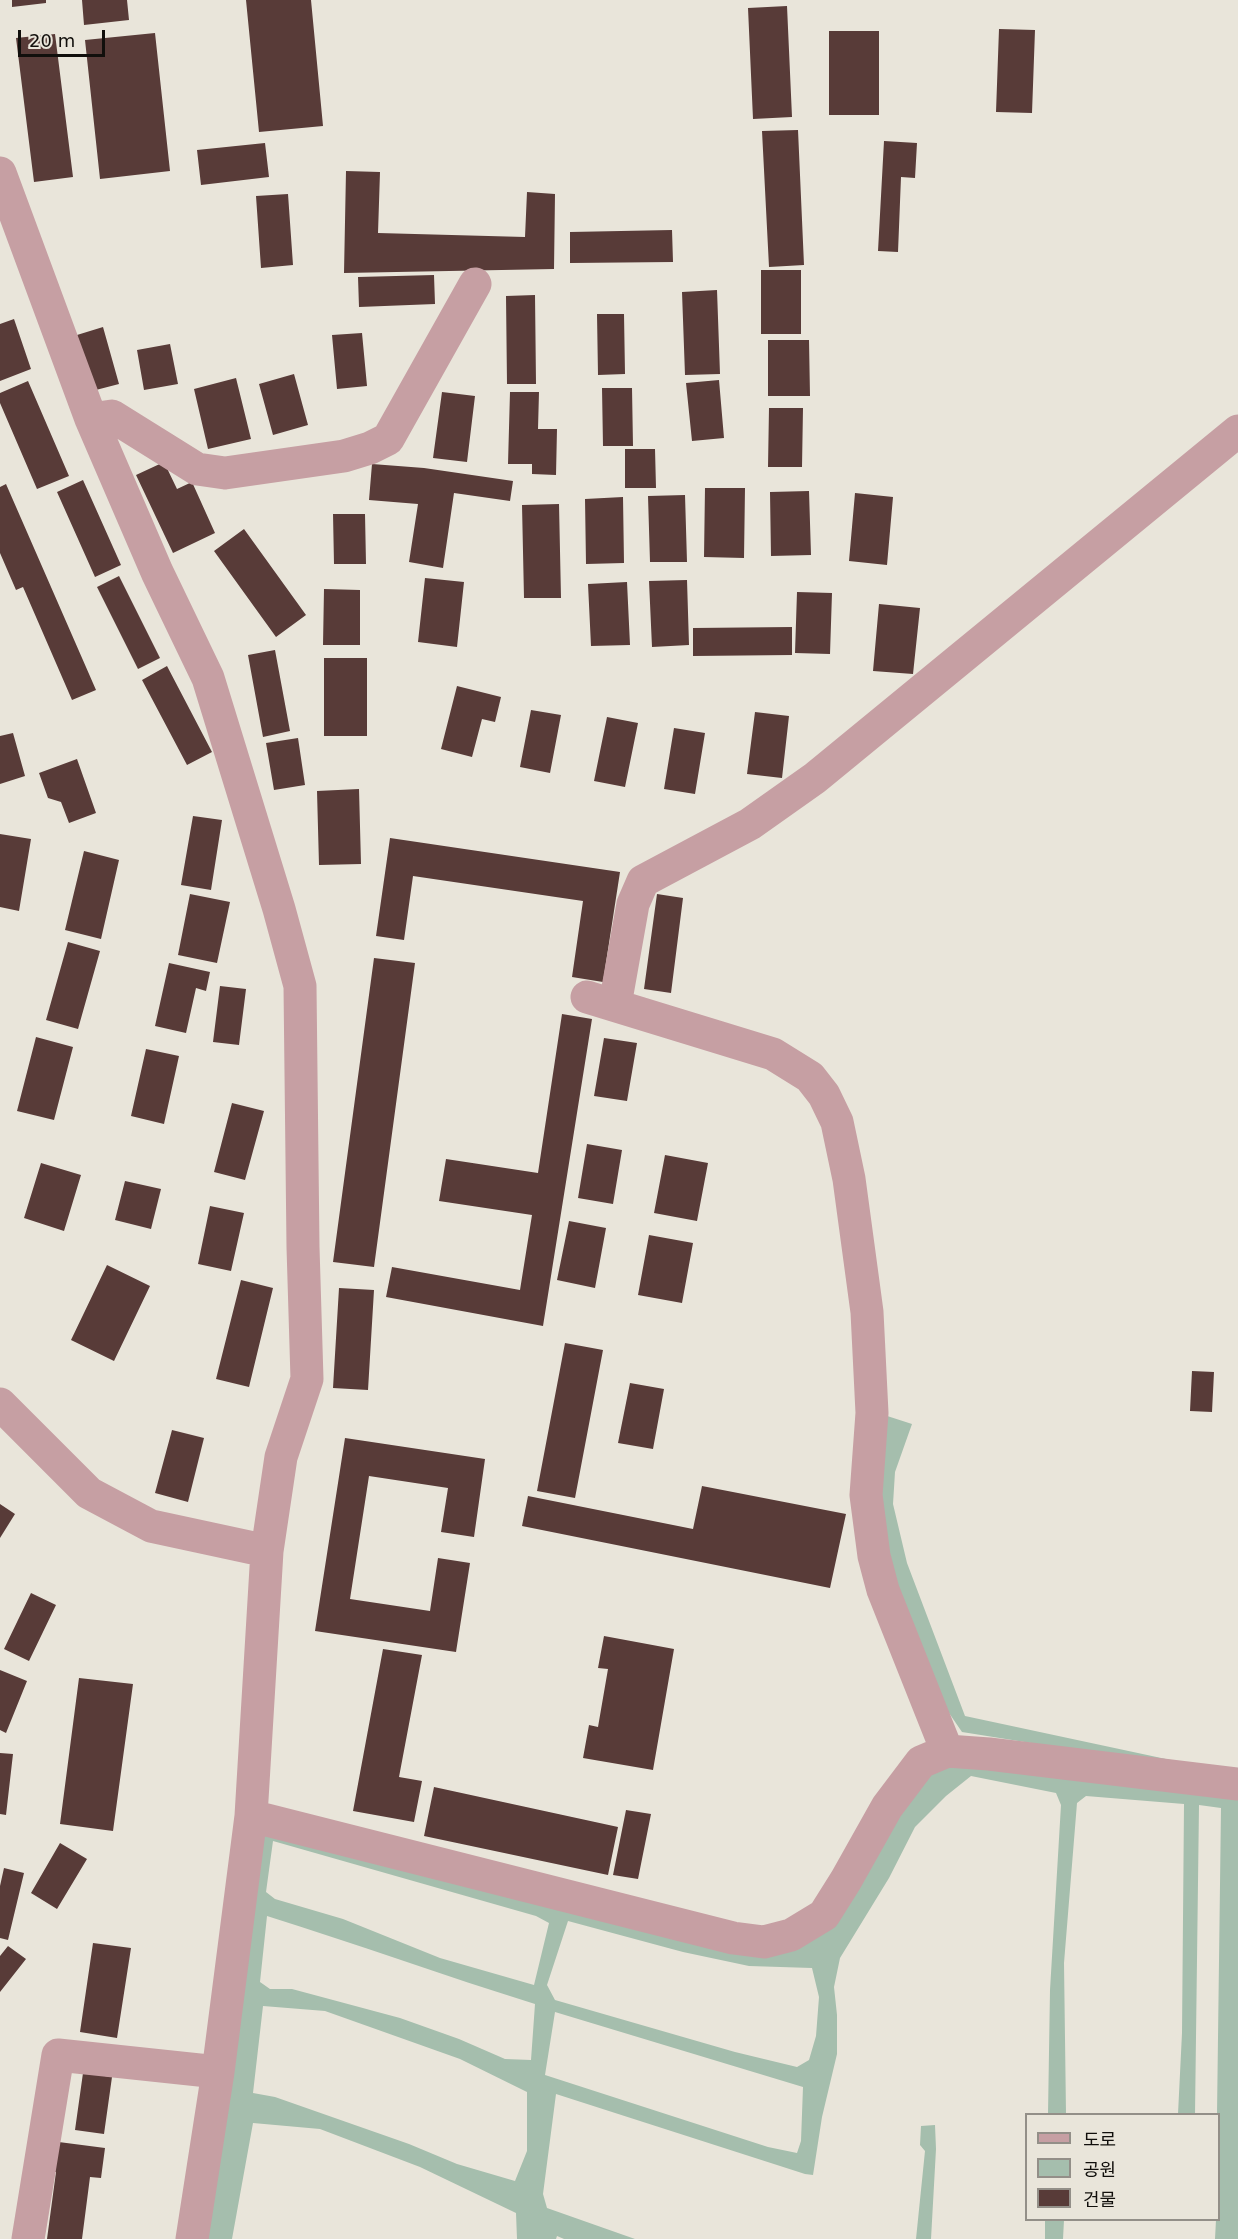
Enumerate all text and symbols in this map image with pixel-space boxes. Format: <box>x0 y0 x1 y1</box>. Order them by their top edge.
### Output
scale bar <box>21 18 108 56</box>
text: 20 m <box>29 30 75 51</box>
legend <box>1025 2113 1220 2221</box>
text: 도로 <box>1083 2129 1116 2150</box>
text: 공원 <box>1083 2159 1116 2180</box>
text: 건물 <box>1083 2189 1116 2210</box>

